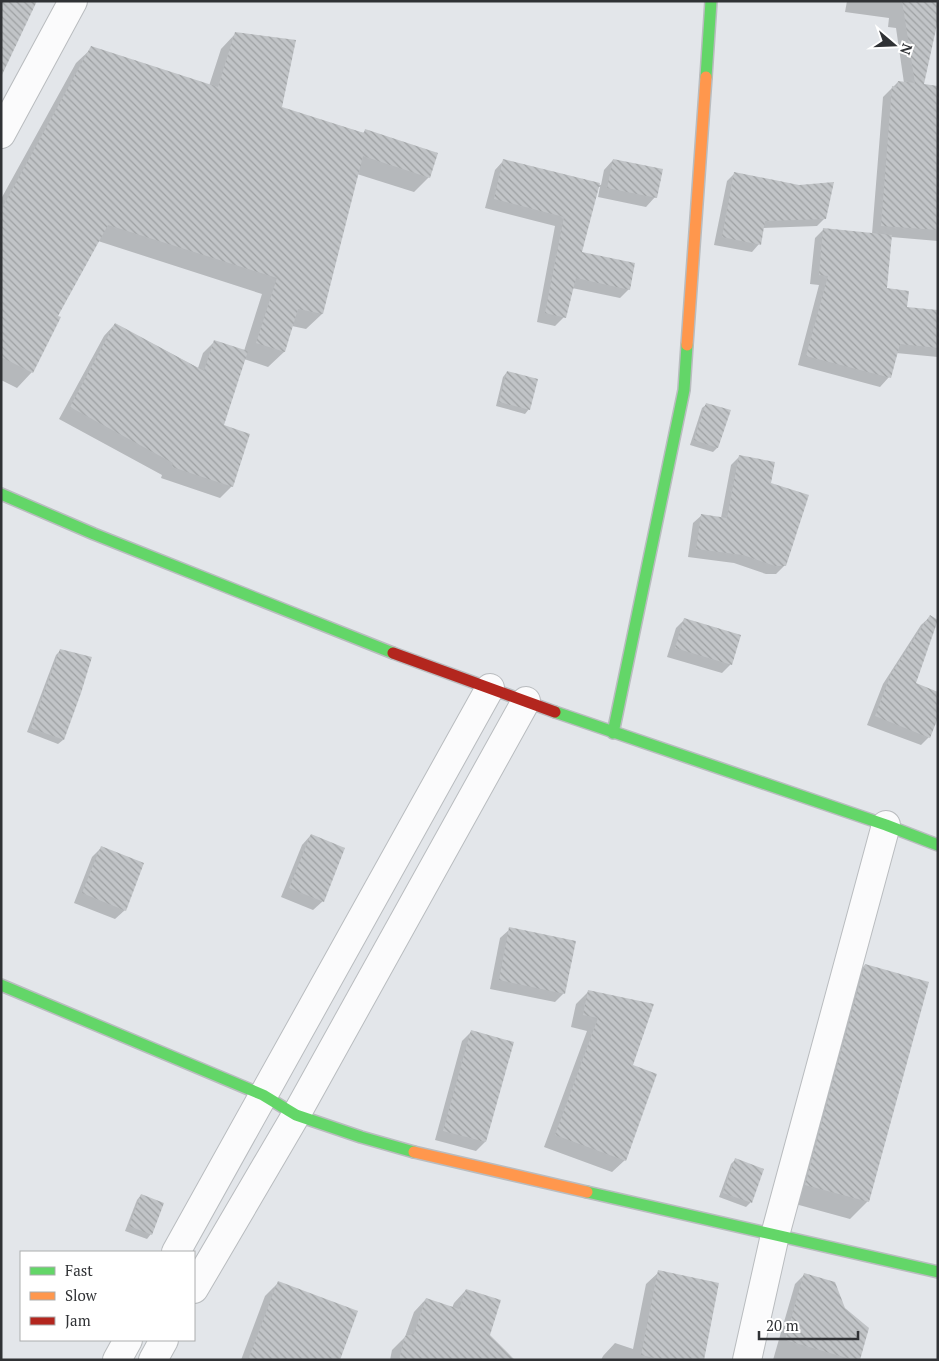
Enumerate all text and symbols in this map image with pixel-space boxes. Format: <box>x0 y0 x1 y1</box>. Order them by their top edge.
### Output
north arrow <box>869 20 919 70</box>
text: N <box>896 41 917 58</box>
legend <box>20 1251 195 1341</box>
text: Fast <box>65 1260 93 1280</box>
text: Slow <box>65 1285 98 1305</box>
scale bar <box>759 1308 858 1340</box>
text: Jam <box>65 1310 91 1330</box>
text: 20 m <box>766 1315 799 1335</box>

